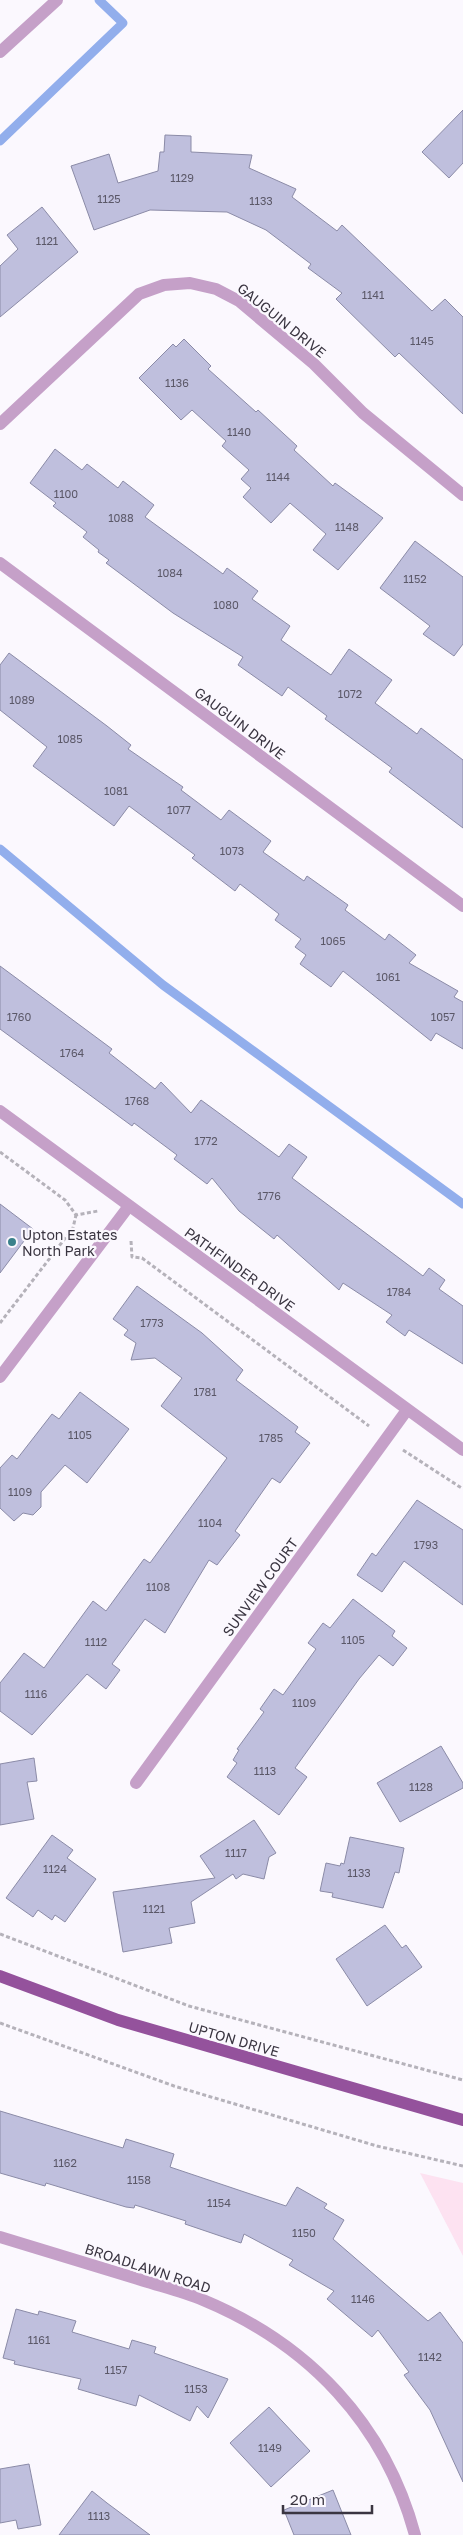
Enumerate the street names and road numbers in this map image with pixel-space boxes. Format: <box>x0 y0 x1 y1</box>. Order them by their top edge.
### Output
street label: GAUGUIN DRIVE <box>234 279 330 361</box>
street label: GAUGUIN DRIVE <box>191 683 289 763</box>
street label: PATHFINDER DRIVE <box>182 1223 298 1315</box>
street label: SUNVIEW COURT <box>219 1534 302 1639</box>
street label: UPTON DRIVE <box>187 2018 281 2060</box>
street label: BROADLAWN ROAD <box>83 2240 213 2296</box>

